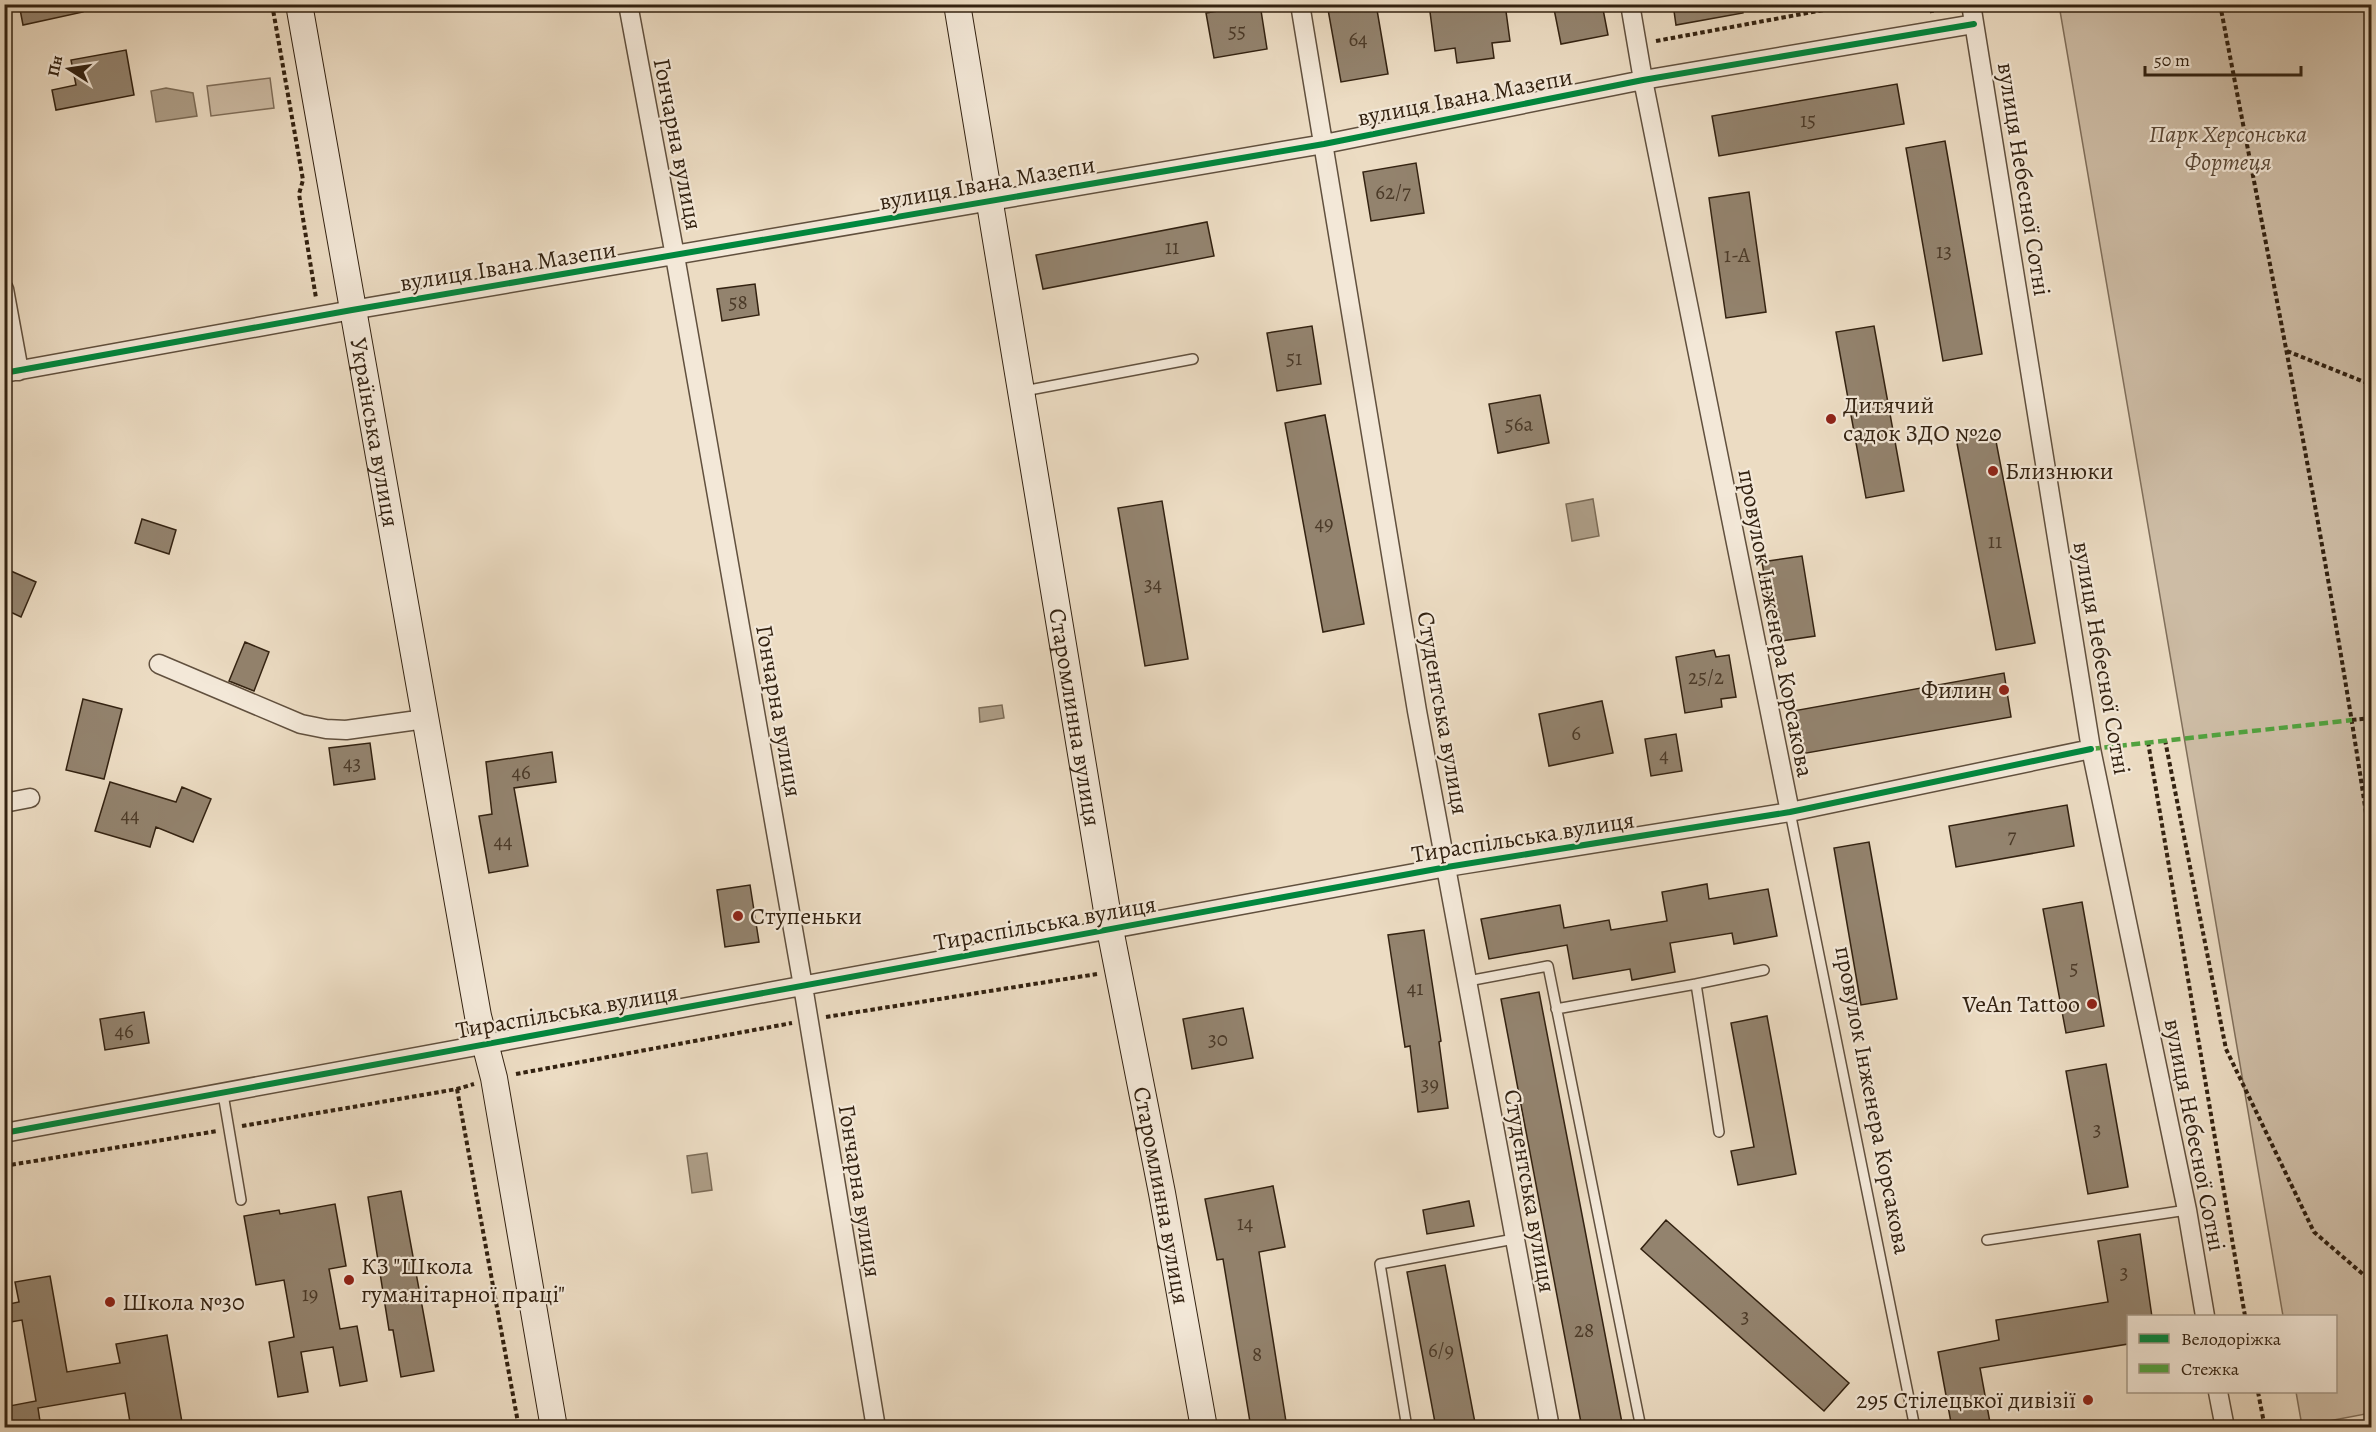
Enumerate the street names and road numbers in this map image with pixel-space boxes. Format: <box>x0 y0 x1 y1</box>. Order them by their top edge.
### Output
street label: Гончарна вулиця <box>646 55 710 233</box>
street label: вулиця Івана Мазепи <box>1355 60 1575 134</box>
street label: вулиця Небесної Сотні <box>1990 60 2058 298</box>
street label: вулиця Івана Мазепи <box>877 148 1097 218</box>
street label: вулиця Івана Мазепи <box>397 233 619 299</box>
street label: Українська вулиця <box>342 335 407 530</box>
street label: провулок Інженера Корсакова <box>1730 466 1822 780</box>
street label: вулиця Небесної Сотні <box>2066 539 2138 777</box>
street label: Старомлинна вулиця <box>1041 606 1109 829</box>
street label: Студентська вулиця <box>1409 609 1477 817</box>
street label: Гончарна вулиця <box>748 622 810 800</box>
street label: Тираспільська вулиця <box>1409 804 1637 870</box>
street label: Тираспільська вулиця <box>931 888 1159 958</box>
street label: провулок Інженера Корсакова <box>1827 943 1919 1257</box>
street label: Тираспільська вулиця <box>453 976 681 1046</box>
street label: вулиця Небесної Сотні <box>2157 1016 2233 1254</box>
street label: Старомлинна вулиця <box>1125 1084 1198 1307</box>
street label: Студентська вулиця <box>1496 1087 1564 1295</box>
street label: Гончарна вулиця <box>831 1102 889 1280</box>

